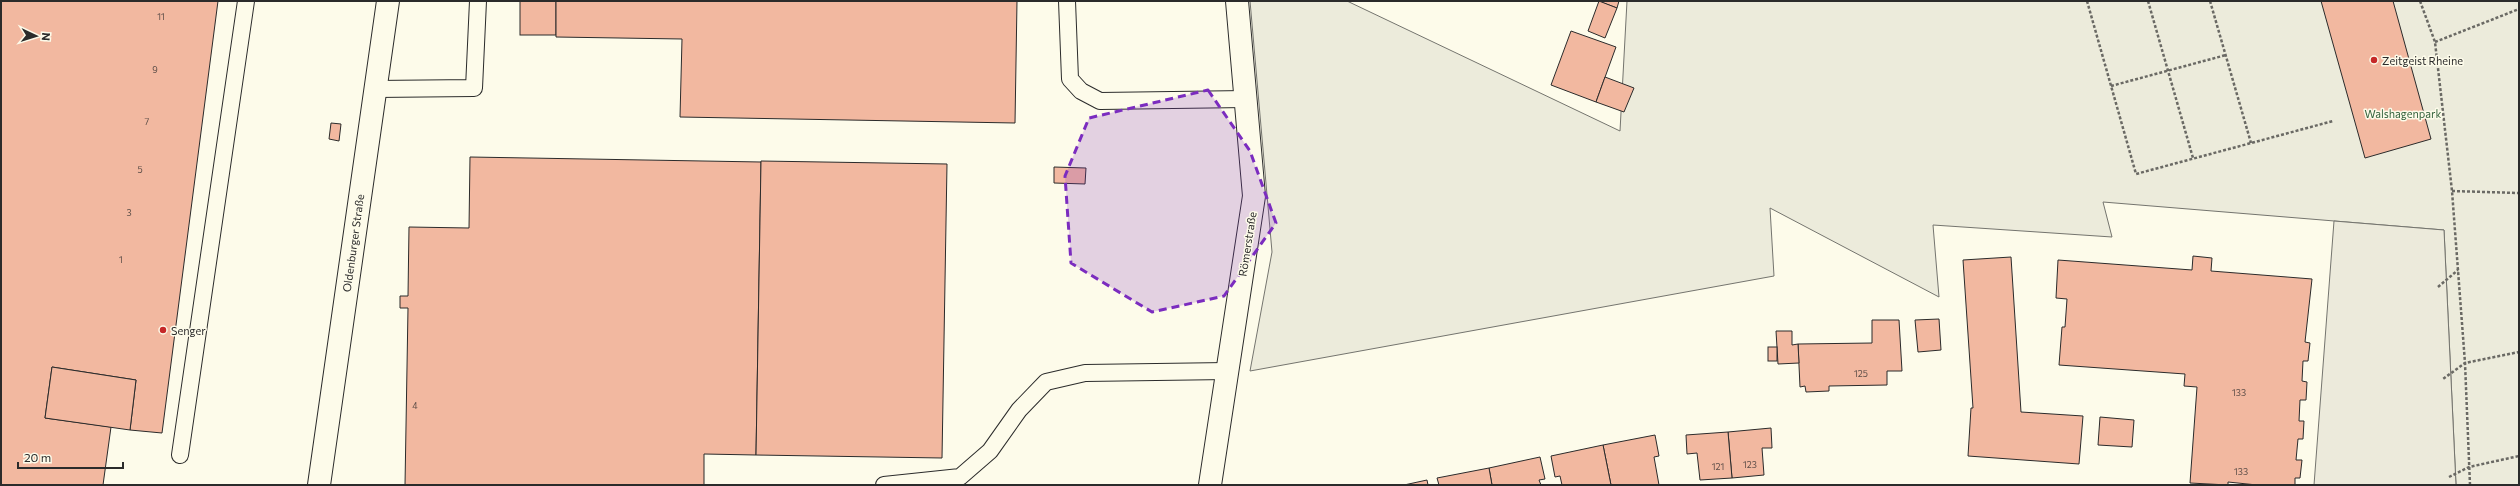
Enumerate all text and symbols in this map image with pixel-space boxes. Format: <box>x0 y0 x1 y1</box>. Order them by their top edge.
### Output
house number: 11 <box>157 11 165 22</box>
north arrow <box>16 16 56 56</box>
text: N <box>40 32 53 41</box>
place label: Zeitgeist Rheine <box>2382 54 2463 67</box>
marker: Zeitgeist Rheine <box>2369 55 2379 65</box>
house number: 9 <box>152 64 158 75</box>
park label: Walshagenpark <box>2365 107 2441 120</box>
house number: 7 <box>145 116 150 127</box>
house number: 5 <box>137 164 143 175</box>
street label: Oldenburger Straße <box>340 193 366 293</box>
house number: 3 <box>126 207 132 218</box>
street label: Römerstraße <box>1235 211 1259 277</box>
house number: 1 <box>119 254 123 265</box>
place label: Senger <box>171 324 206 337</box>
marker: Senger <box>158 325 168 335</box>
house number: 125 <box>1854 368 1868 379</box>
house number: 133 <box>2232 387 2246 398</box>
house number: 4 <box>412 400 418 411</box>
scale bar <box>18 444 123 470</box>
text: 20 m <box>24 450 51 464</box>
house number: 123 <box>1743 459 1757 470</box>
house number: 121 <box>1712 461 1724 472</box>
house number: 133 <box>2234 466 2248 477</box>

